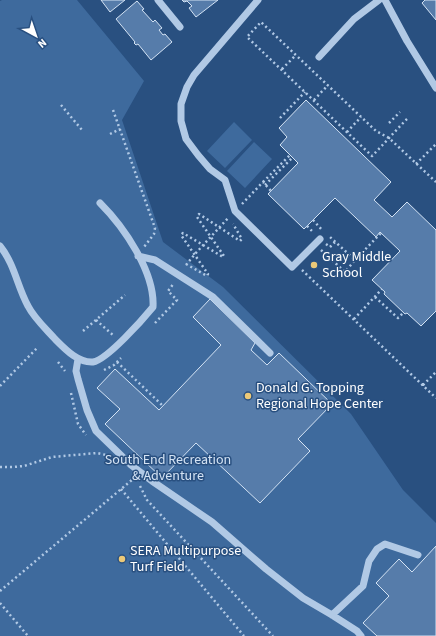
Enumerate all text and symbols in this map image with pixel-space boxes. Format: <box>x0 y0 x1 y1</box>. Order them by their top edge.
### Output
north arrow <box>16 16 56 56</box>
text: N <box>34 35 50 51</box>
place label: Gray Middle School <box>322 247 391 283</box>
marker: Gray Middle School <box>309 260 319 270</box>
place label: Donald G. Topping Regional Hope Center <box>256 378 383 414</box>
marker: Donald G. Topping Regional Hope Center <box>243 391 253 401</box>
park label: South End Recreation & Adventure <box>105 450 231 486</box>
place label: SERA Multipurpose Turf Field <box>130 541 241 577</box>
marker: SERA Multipurpose Turf Field <box>117 554 127 564</box>

